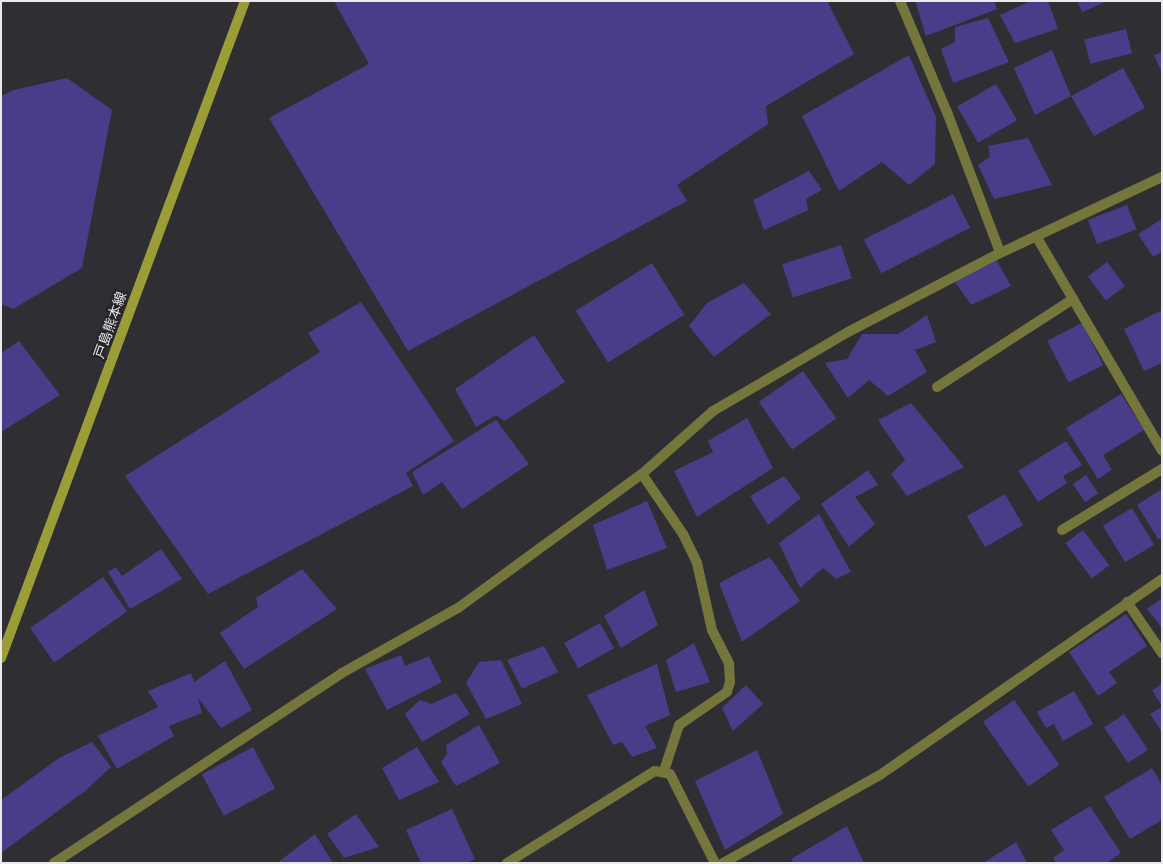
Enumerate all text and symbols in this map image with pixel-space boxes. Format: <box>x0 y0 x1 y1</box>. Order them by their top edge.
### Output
street label: 戸島熊本線 <box>90 289 130 361</box>

